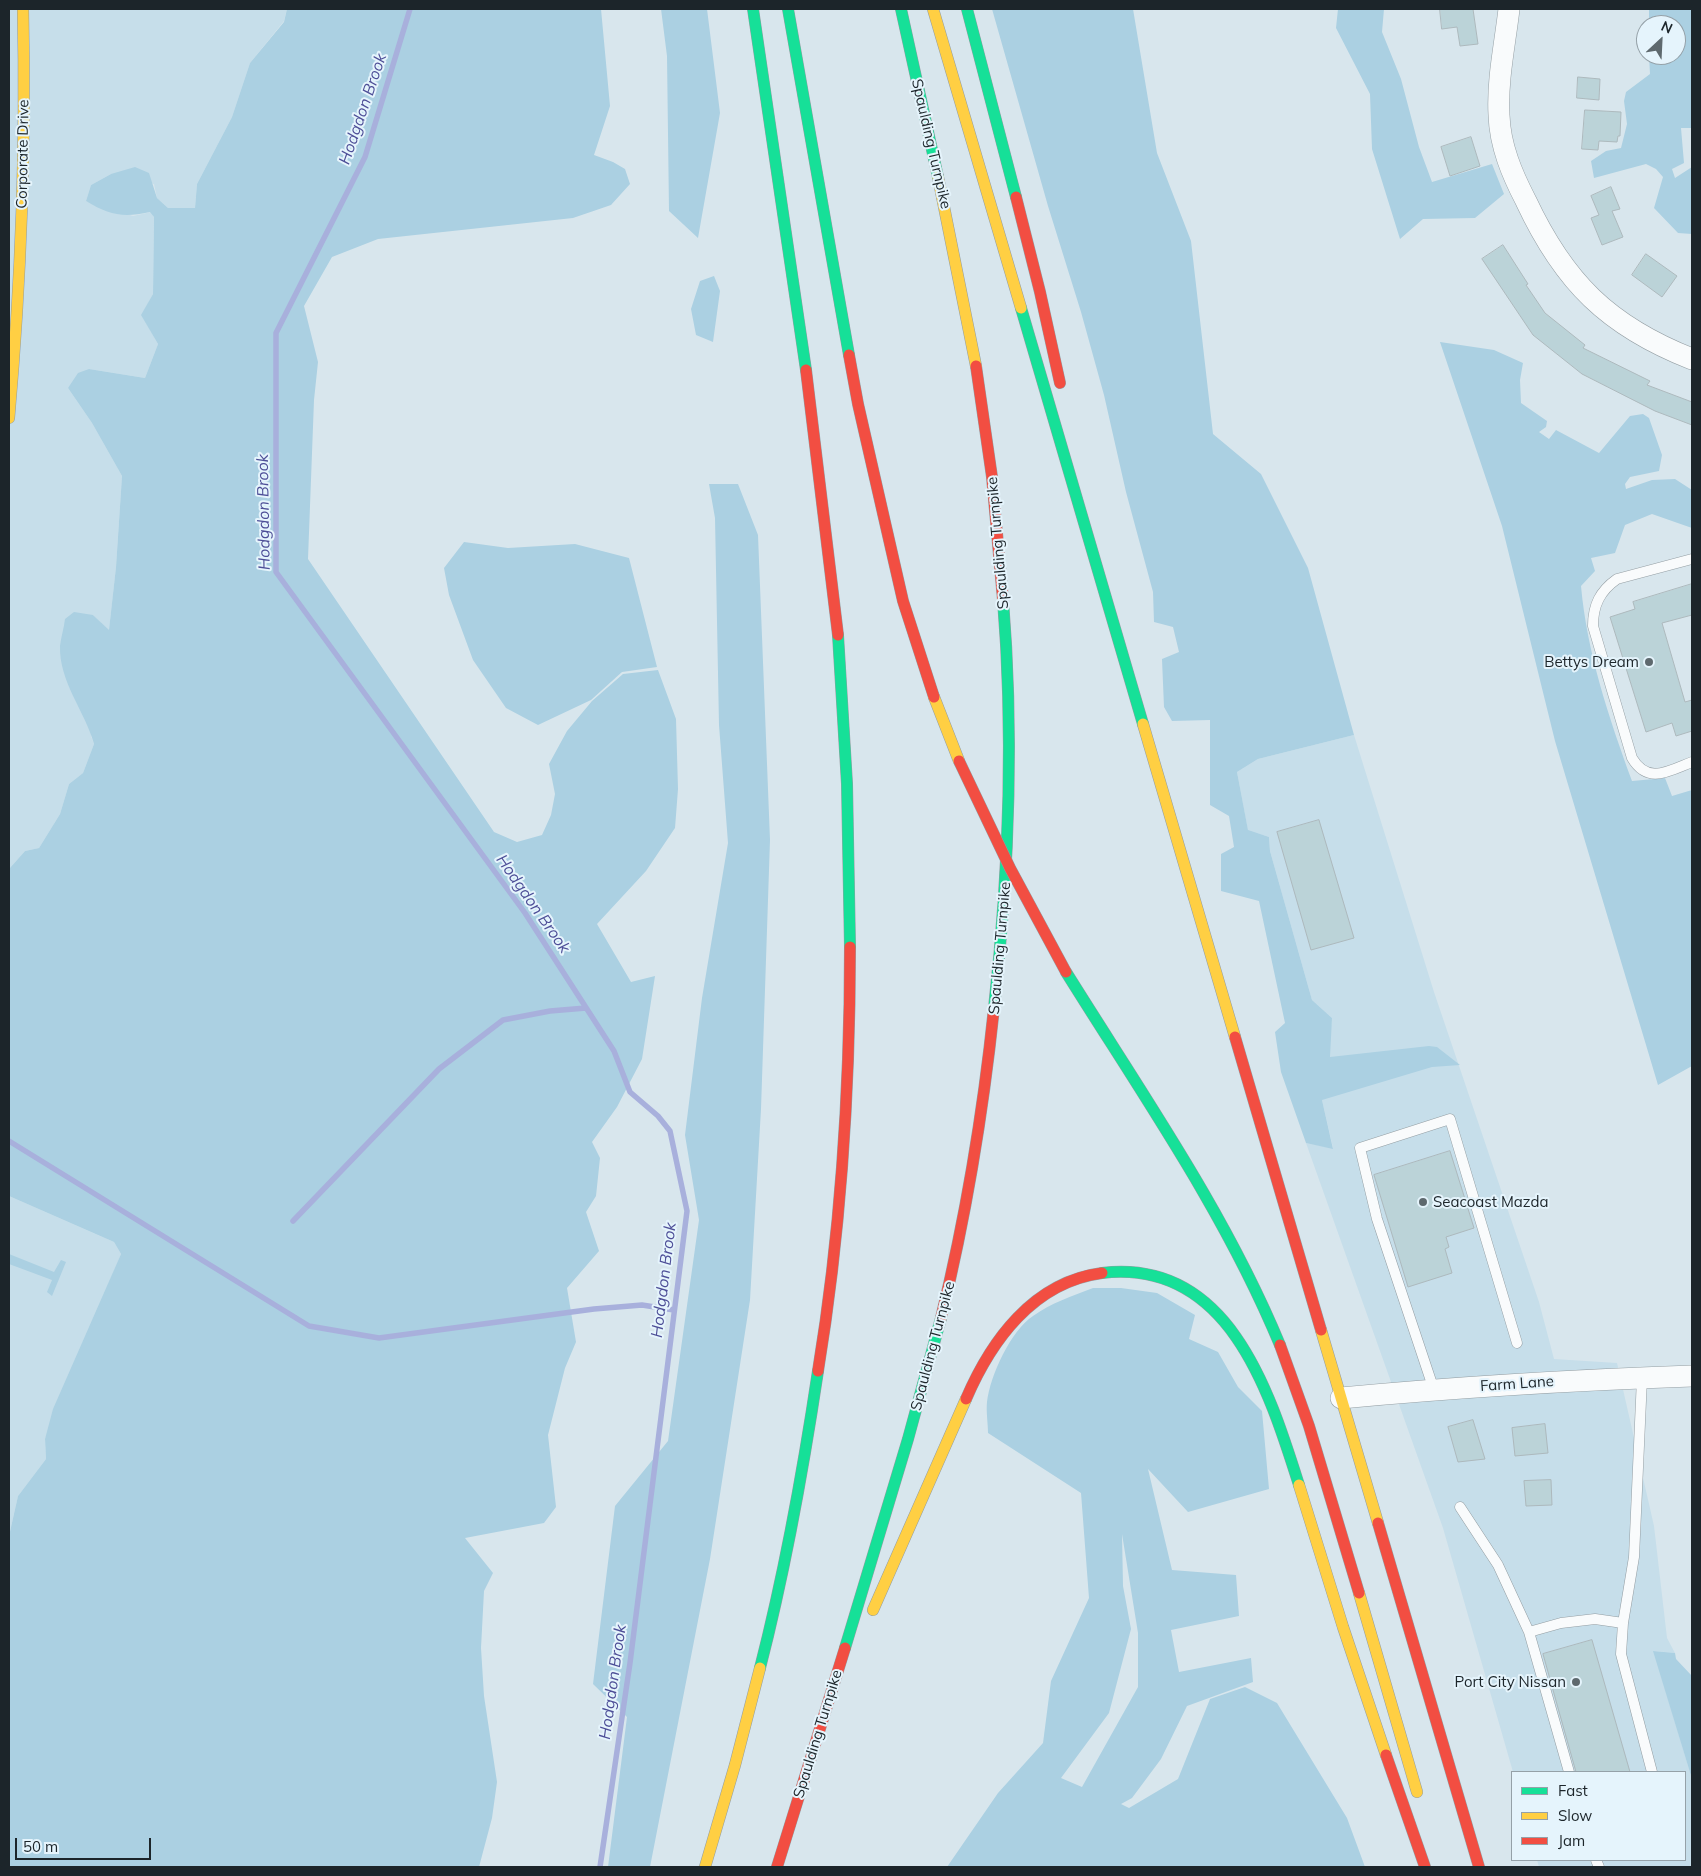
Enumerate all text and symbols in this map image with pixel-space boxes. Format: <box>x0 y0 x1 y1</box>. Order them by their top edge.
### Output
north arrow <box>1636 15 1686 65</box>
text: N <box>1658 17 1676 38</box>
water label: Hodgdon Brook <box>335 51 391 167</box>
street label: Spaulding Turnpike <box>907 77 955 211</box>
street label: Corporate Drive <box>13 99 33 209</box>
water label: Hodgdon Brook <box>253 454 275 570</box>
street label: Spaulding Turnpike <box>983 476 1013 610</box>
place label: Bettys Dream <box>1544 653 1639 671</box>
marker: Bettys Dream <box>1643 656 1655 668</box>
water label: Hodgdon Brook <box>492 851 574 957</box>
street label: Spaulding Turnpike <box>985 881 1015 1015</box>
place label: Seacoast Mazda <box>1433 1193 1548 1211</box>
marker: Seacoast Mazda <box>1417 1196 1429 1208</box>
water label: Hodgdon Brook <box>647 1221 681 1339</box>
street label: Spaulding Turnpike <box>907 1279 959 1413</box>
street label: Farm Lane <box>1480 1372 1554 1396</box>
water label: Hodgdon Brook <box>595 1623 631 1741</box>
street label: Spaulding Turnpike <box>790 1668 846 1800</box>
place label: Port City Nissan <box>1454 1673 1566 1691</box>
marker: Port City Nissan <box>1570 1676 1582 1688</box>
legend <box>1511 1771 1686 1861</box>
text: Fast <box>1558 1781 1588 1800</box>
text: Slow <box>1558 1806 1592 1825</box>
scale bar <box>18 1828 154 1860</box>
text: Jam <box>1558 1831 1585 1850</box>
text: 50 m <box>23 1837 58 1856</box>

